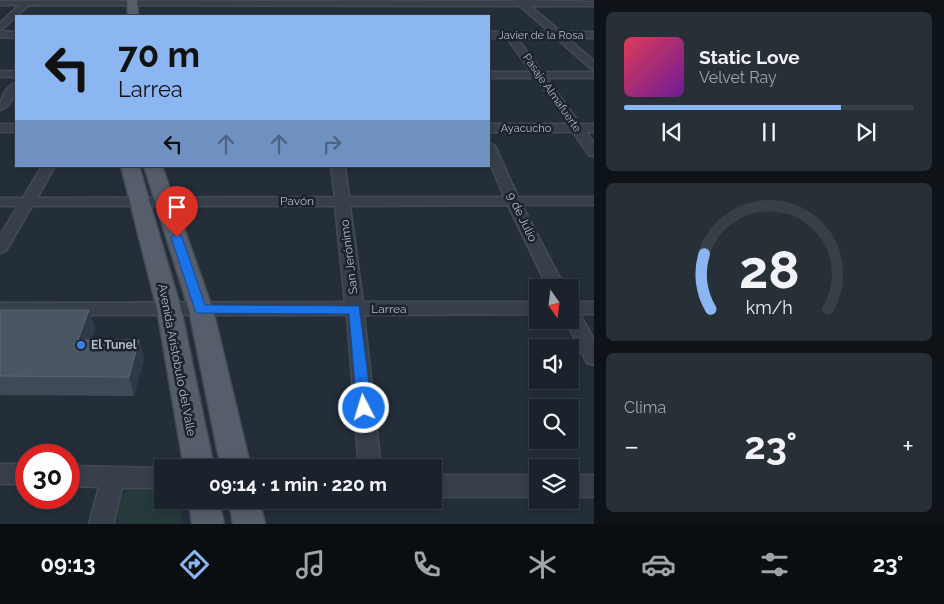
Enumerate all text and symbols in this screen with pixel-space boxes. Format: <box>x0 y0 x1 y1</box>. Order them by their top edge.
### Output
street label: Javier de la Rosa <box>499 29 583 42</box>
text: 70 m <box>118 34 200 75</box>
icon: left <box>35 35 100 100</box>
text: Static Love <box>699 46 800 68</box>
street label: Pasaje Almafuerte <box>520 51 584 135</box>
text: Velvet Ray <box>699 68 777 87</box>
text: Larrea <box>118 76 183 102</box>
icon: previous <box>658 118 686 146</box>
icon: pause <box>755 118 783 146</box>
icon: next <box>852 118 880 146</box>
street label: Ayacucho <box>501 122 552 135</box>
icon: left <box>159 130 187 158</box>
icon: ahead <box>212 130 240 158</box>
icon: ahead <box>265 130 293 158</box>
icon: right <box>318 130 346 158</box>
pin <box>156 186 198 237</box>
street label: 9 de Julio <box>504 190 540 244</box>
icon: arrive <box>163 193 191 221</box>
street label: Pavón <box>280 194 314 208</box>
street label: San Jerónimo <box>337 219 361 295</box>
text: 28 <box>739 239 799 300</box>
north arrow <box>529 279 579 329</box>
map controls <box>529 279 579 509</box>
street label: Avenida Aristóbulo del Valle <box>155 283 199 437</box>
text: km/h <box>745 297 793 318</box>
street label: Larrea <box>371 302 407 316</box>
place label: El Tunel <box>91 338 137 352</box>
marker: El Tunel <box>75 339 87 351</box>
button: sound <box>529 339 579 389</box>
position arrow <box>337 381 389 433</box>
text: Clima <box>624 398 666 417</box>
button: search <box>529 399 579 449</box>
text: 23° <box>744 423 797 468</box>
text: − <box>624 430 639 463</box>
text: + <box>902 430 914 463</box>
speed limit sign: 30 <box>15 444 80 509</box>
button: layers <box>529 459 579 509</box>
text: 09:14 · 1 min · 220 m <box>209 473 387 495</box>
icon: directions <box>177 547 212 582</box>
icon: music <box>293 547 328 582</box>
icon: phone <box>409 547 444 582</box>
icon: climate <box>525 547 560 582</box>
icon: car <box>641 547 676 582</box>
icon: filters <box>757 547 792 582</box>
text: 09:13 <box>41 551 96 577</box>
text: 23° <box>873 551 903 577</box>

